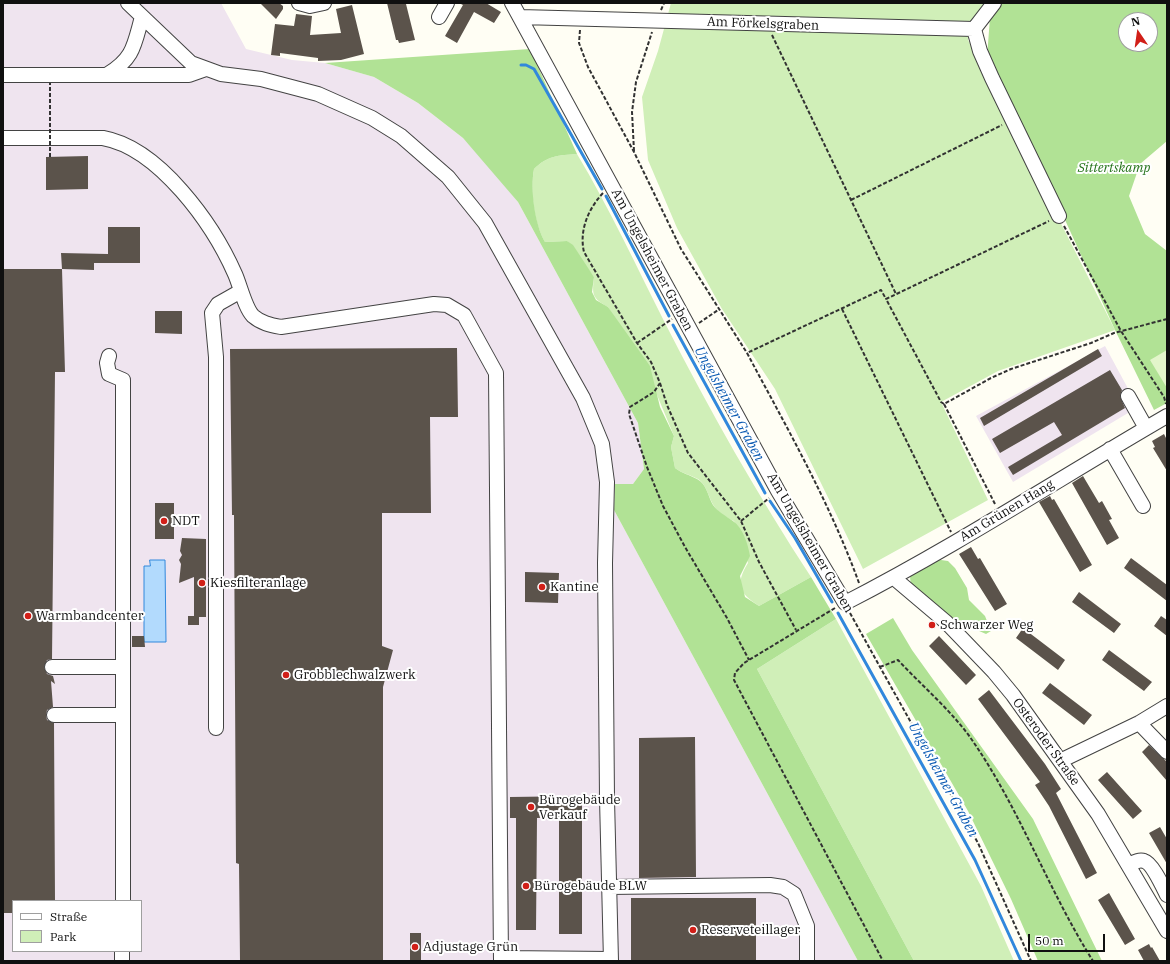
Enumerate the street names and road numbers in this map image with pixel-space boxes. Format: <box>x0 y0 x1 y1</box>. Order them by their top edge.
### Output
street label: Am Förkelsgraben <box>707 14 819 34</box>
street label: Am Ungelsheimer Graben <box>608 186 696 334</box>
street label: Am Ungelsheimer Graben <box>764 470 856 616</box>
street label: Am Grünen Hang <box>957 477 1057 545</box>
street label: Osteroder Straße <box>1009 695 1083 789</box>

